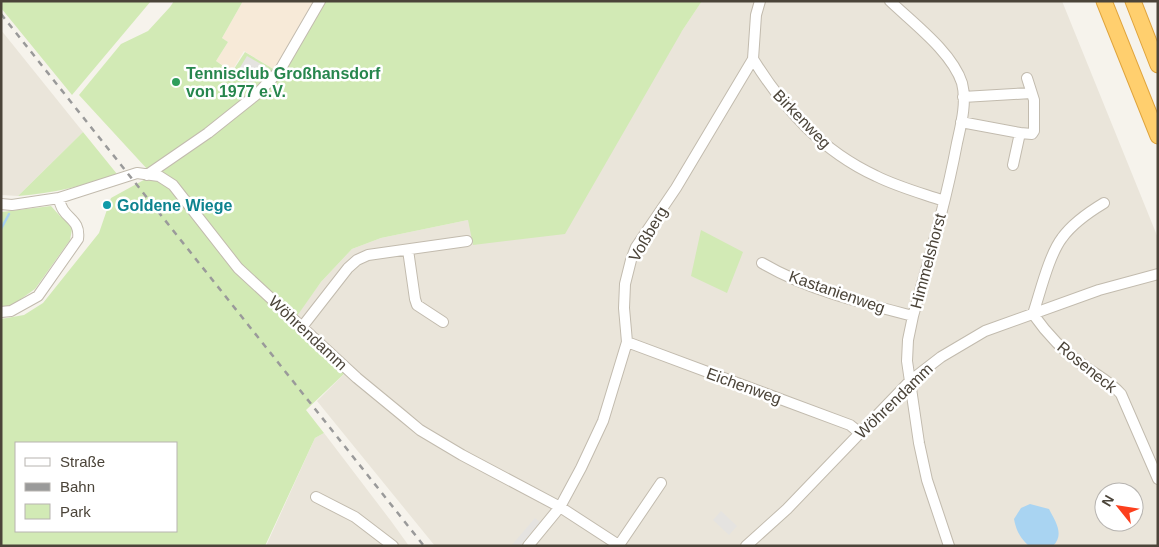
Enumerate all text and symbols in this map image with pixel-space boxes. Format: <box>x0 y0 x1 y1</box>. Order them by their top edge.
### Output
place label: Tennisclub Großhansdorf von 1977 e.V. <box>186 65 381 100</box>
marker: Tennisclub Großhansdorf von 1977 e.V. <box>170 76 182 88</box>
street label: Birkenweg <box>770 86 834 152</box>
place label: Goldene Wiege <box>117 197 233 214</box>
marker: Goldene Wiege <box>101 199 113 211</box>
street label: Voßberg <box>626 204 670 264</box>
street label: Himmelshorst <box>907 211 949 310</box>
street label: Kastanienweg <box>787 268 887 316</box>
street label: Wöhrendamm <box>265 293 351 373</box>
street label: Roseneck <box>1054 338 1121 397</box>
street label: Wöhrendamm <box>852 360 936 442</box>
street label: Eichenweg <box>704 365 784 407</box>
legend <box>15 442 178 532</box>
text: Straße <box>60 453 105 470</box>
text: Bahn <box>60 478 95 495</box>
north arrow <box>1094 482 1144 532</box>
text: N <box>1098 492 1117 509</box>
text: Park <box>60 503 91 520</box>

